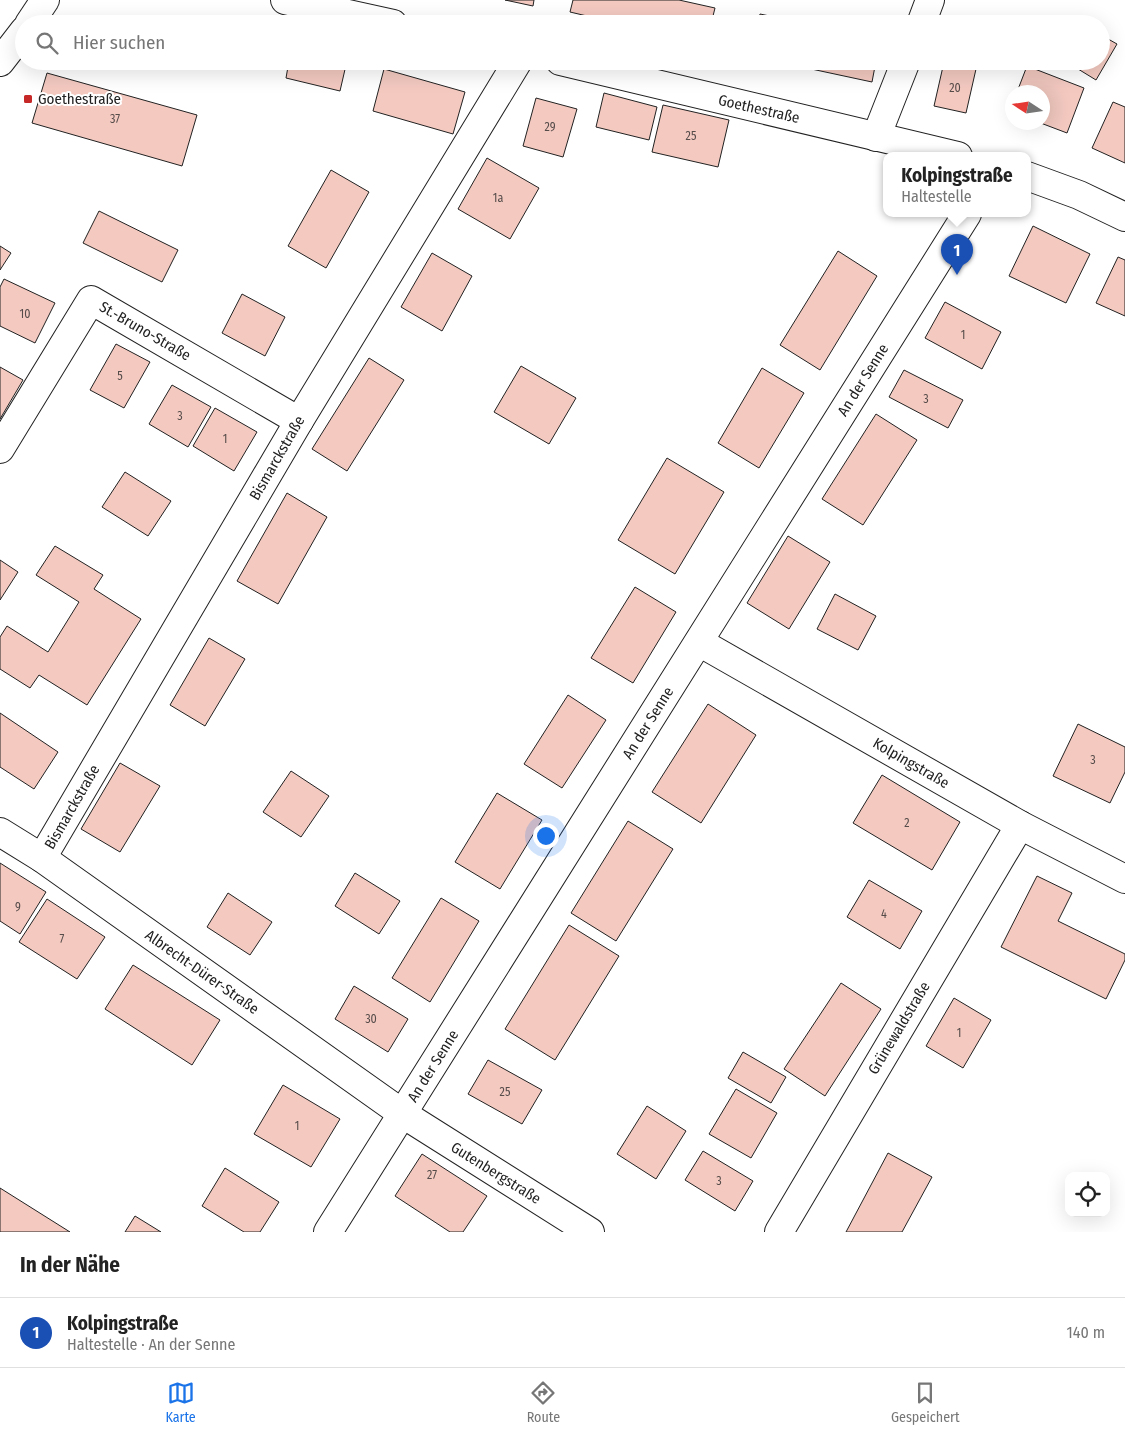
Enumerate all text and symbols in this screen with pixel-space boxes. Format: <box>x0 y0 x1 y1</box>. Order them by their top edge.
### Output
search box <box>15 15 1110 70</box>
icon: search <box>33 29 61 57</box>
text: Hier suchen <box>73 31 165 54</box>
house number: 20 <box>949 81 961 95</box>
north arrow <box>1005 85 1050 130</box>
place label: Goethestraße <box>38 90 121 108</box>
street label: Goethestraße <box>717 91 801 127</box>
marker: Goethestraße <box>22 93 34 105</box>
house number: 37 <box>110 112 120 126</box>
house number: 29 <box>544 120 556 134</box>
house number: 25 <box>686 129 697 143</box>
popup <box>883 152 1031 217</box>
text: Kolpingstraße <box>901 164 1013 187</box>
text: Haltestelle <box>901 187 972 206</box>
house number: 1a <box>493 191 503 205</box>
pin: 1 <box>941 234 973 275</box>
street label: St.-Bruno-Straße <box>96 298 194 364</box>
house number: 10 <box>20 307 30 321</box>
house number: 1 <box>961 328 965 342</box>
street label: An der Senne <box>834 341 892 419</box>
house number: 5 <box>117 369 123 383</box>
house number: 3 <box>923 392 929 406</box>
house number: 3 <box>177 409 183 423</box>
street label: Bismarckstraße <box>246 413 308 503</box>
house number: 1 <box>223 432 227 446</box>
street label: An der Senne <box>619 684 677 762</box>
street label: Kolpingstraße <box>870 734 952 792</box>
house number: 3 <box>1090 753 1096 767</box>
street label: Bismarckstraße <box>41 762 103 852</box>
house number: 2 <box>904 816 910 830</box>
your location <box>533 823 559 849</box>
house number: 9 <box>15 900 21 914</box>
house number: 4 <box>881 907 887 921</box>
street label: Albrecht-Dürer-Straße <box>142 926 262 1018</box>
house number: 7 <box>60 932 65 946</box>
street label: Grünewaldstraße <box>864 979 934 1077</box>
house number: 30 <box>365 1012 377 1026</box>
house number: 1 <box>957 1026 961 1040</box>
street label: An der Senne <box>404 1027 462 1105</box>
house number: 25 <box>500 1085 511 1099</box>
house number: 1 <box>295 1119 299 1133</box>
street label: Gutenbergstraße <box>448 1138 544 1208</box>
house number: 27 <box>427 1168 437 1182</box>
map controls <box>1065 1172 1110 1217</box>
button: locate <box>1065 1172 1110 1217</box>
house number: 3 <box>716 1174 722 1188</box>
text: In der Nähe <box>20 1252 120 1278</box>
text: Kolpingstraße <box>67 1312 178 1335</box>
text: 1 <box>33 1323 39 1342</box>
text: 140 m <box>1067 1323 1105 1342</box>
text: Haltestelle · An der Senne <box>67 1335 235 1354</box>
tab: Karte <box>165 1379 196 1426</box>
tab: Route <box>527 1379 560 1426</box>
tab: Gespeichert <box>891 1379 960 1426</box>

